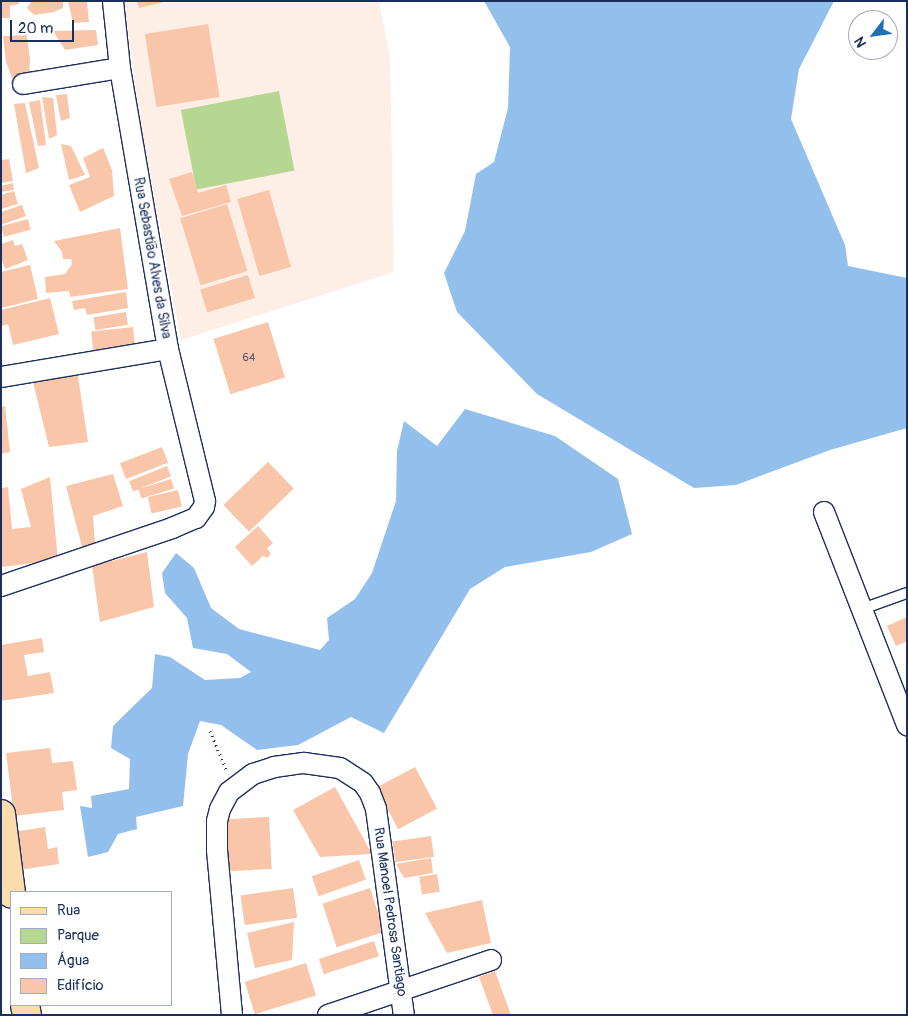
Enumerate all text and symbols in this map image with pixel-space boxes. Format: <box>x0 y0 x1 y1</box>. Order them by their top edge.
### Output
scale bar <box>12 10 76 42</box>
north arrow <box>848 10 898 60</box>
text: 20 m <box>18 19 53 38</box>
text: N <box>851 34 870 51</box>
street label: Rua Sebastião Alves da Silva <box>130 176 174 340</box>
house number: 64 <box>243 351 255 365</box>
street label: Rua Manoel Pedrosa Santiago <box>370 826 410 998</box>
legend <box>10 891 172 1006</box>
text: Rua <box>57 901 80 920</box>
text: Parque <box>57 926 99 945</box>
text: Água <box>57 951 89 970</box>
text: Edifício <box>57 976 103 995</box>

